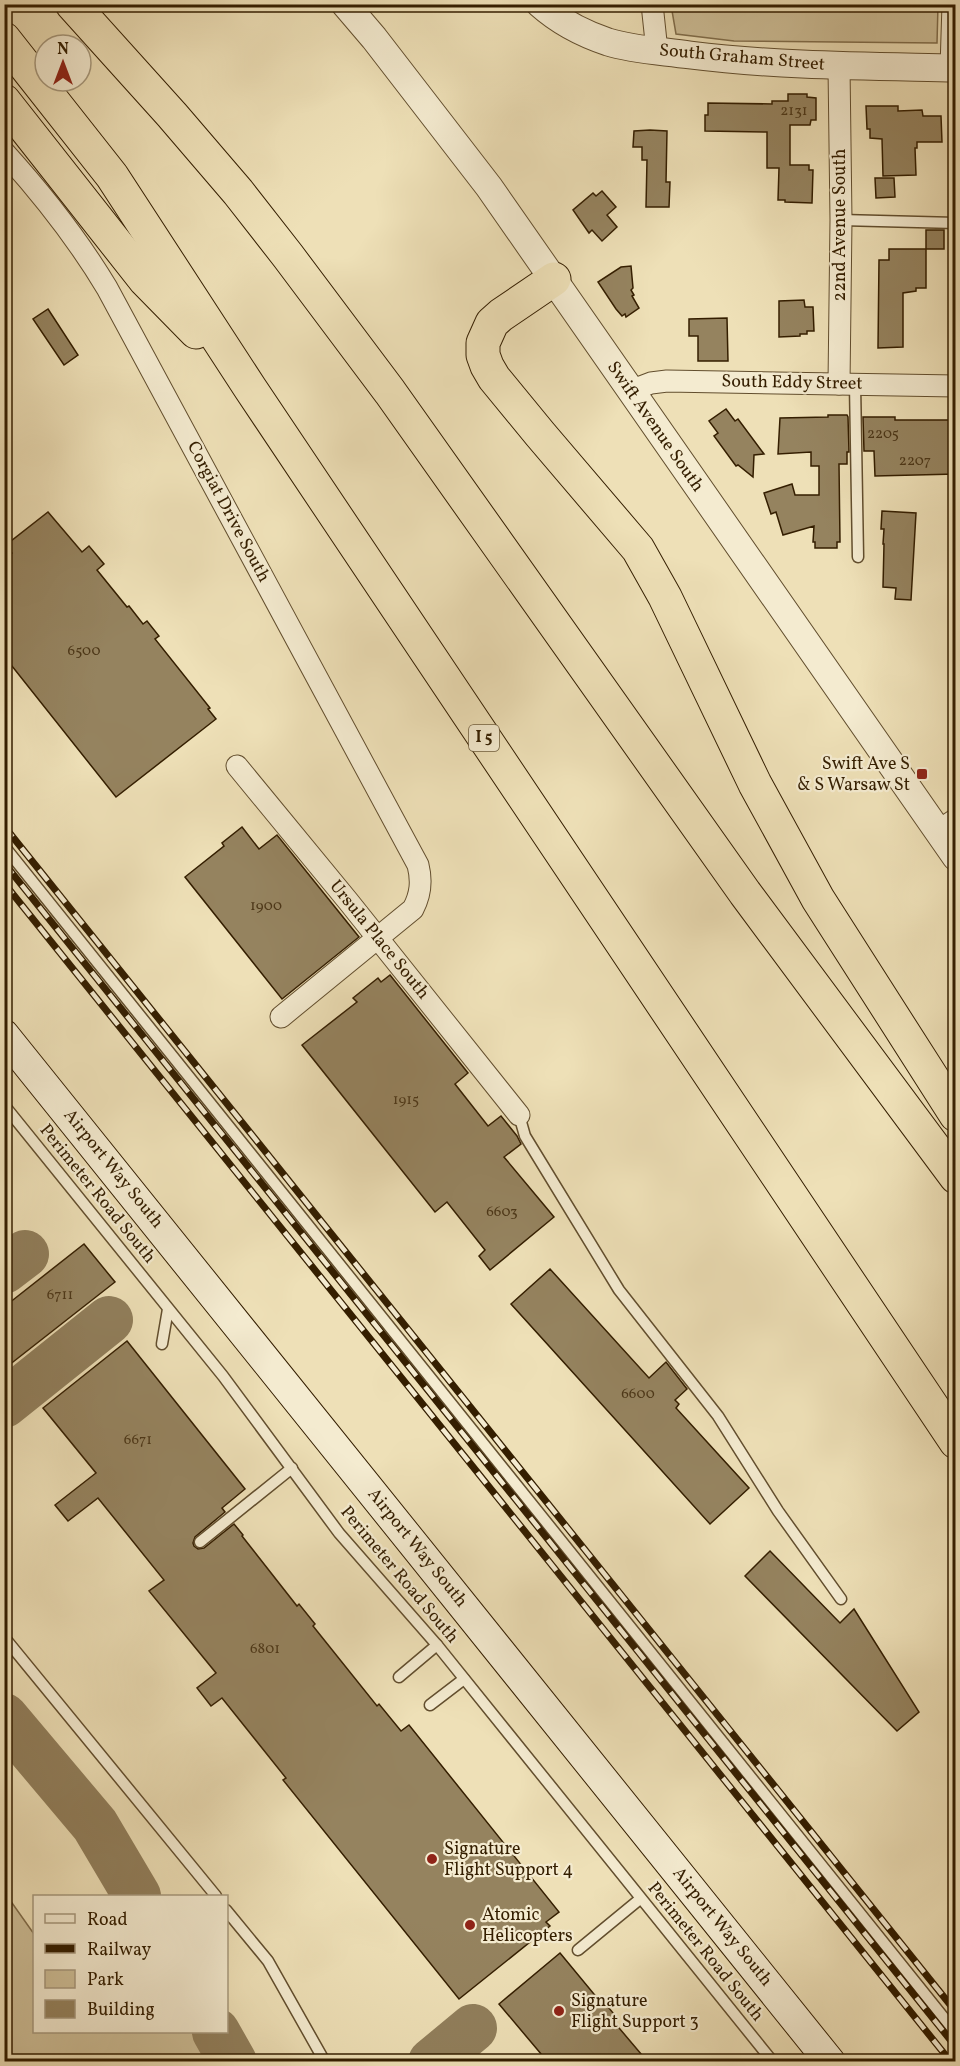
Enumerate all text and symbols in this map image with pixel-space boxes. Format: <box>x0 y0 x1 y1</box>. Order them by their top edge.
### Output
north arrow <box>33 33 93 93</box>
street label: South Graham Street <box>658 38 826 78</box>
text: N <box>57 39 69 61</box>
house number: 2131 <box>780 101 808 122</box>
street label: 22nd Avenue South <box>828 148 853 302</box>
street label: Swift Avenue South <box>600 357 710 498</box>
street label: South Eddy Street <box>721 369 863 397</box>
house number: 2205 <box>867 424 899 445</box>
street label: Corgiat Drive South <box>180 437 276 587</box>
house number: 2207 <box>899 451 931 472</box>
house number: 6500 <box>68 641 100 662</box>
road number: I 5 <box>469 725 499 751</box>
place label: Swift Ave S & S Warsaw St <box>797 752 910 798</box>
marker: Swift Ave S & S Warsaw St <box>915 767 929 781</box>
street label: Ursula Place South <box>323 875 435 1005</box>
house number: 1900 <box>250 896 282 917</box>
house number: 1915 <box>393 1090 419 1111</box>
street label: Airport Way South <box>57 1104 169 1234</box>
street label: Perimeter Road South <box>33 1119 161 1269</box>
house number: 6603 <box>486 1202 518 1223</box>
house number: 6711 <box>47 1285 73 1306</box>
house number: 6600 <box>621 1384 655 1405</box>
house number: 6671 <box>124 1430 152 1451</box>
street label: Airport Way South <box>361 1483 473 1613</box>
street label: Perimeter Road South <box>334 1501 464 1649</box>
house number: 6801 <box>250 1639 280 1660</box>
place label: Signature Flight Support 4 <box>444 1837 573 1883</box>
marker: Signature Flight Support 4 <box>425 1852 439 1866</box>
street label: Airport Way South <box>666 1862 778 1992</box>
street label: Perimeter Road South <box>641 1877 769 2027</box>
legend <box>33 1895 228 2033</box>
place label: Atomic Helicopters <box>482 1903 573 1949</box>
text: Road <box>87 1908 128 1933</box>
marker: Atomic Helicopters <box>463 1918 477 1932</box>
text: Railway <box>87 1938 151 1963</box>
text: Park <box>87 1968 124 1993</box>
place label: Signature Flight Support 3 <box>571 1989 699 2035</box>
text: Building <box>87 1998 155 2023</box>
marker: Signature Flight Support 3 <box>552 2004 566 2018</box>

